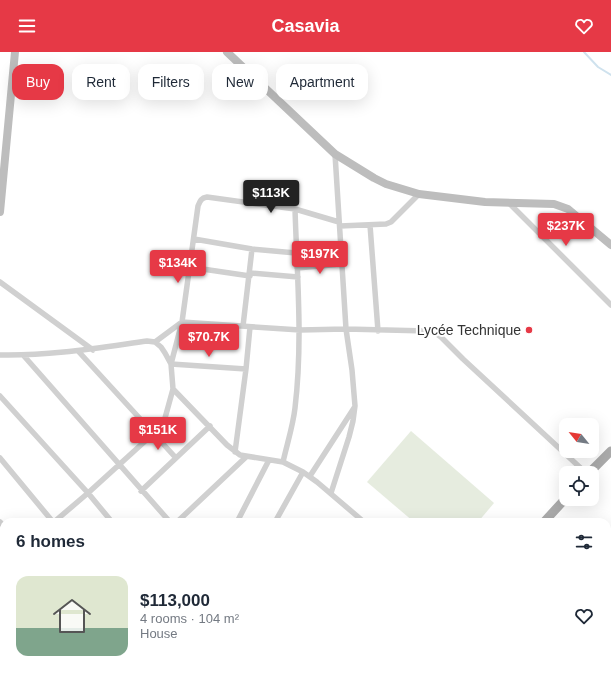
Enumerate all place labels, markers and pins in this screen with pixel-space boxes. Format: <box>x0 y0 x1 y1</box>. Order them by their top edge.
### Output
pin: $113K <box>243 180 299 214</box>
pin: $237K <box>538 213 594 247</box>
pin: $197K <box>292 241 348 275</box>
pin: $134K <box>150 250 206 284</box>
place label: Lycée Technique <box>417 322 521 338</box>
pin: $70.7K <box>176 324 242 358</box>
marker: Lycée Technique <box>524 325 534 335</box>
pin: $151K <box>130 417 186 451</box>

